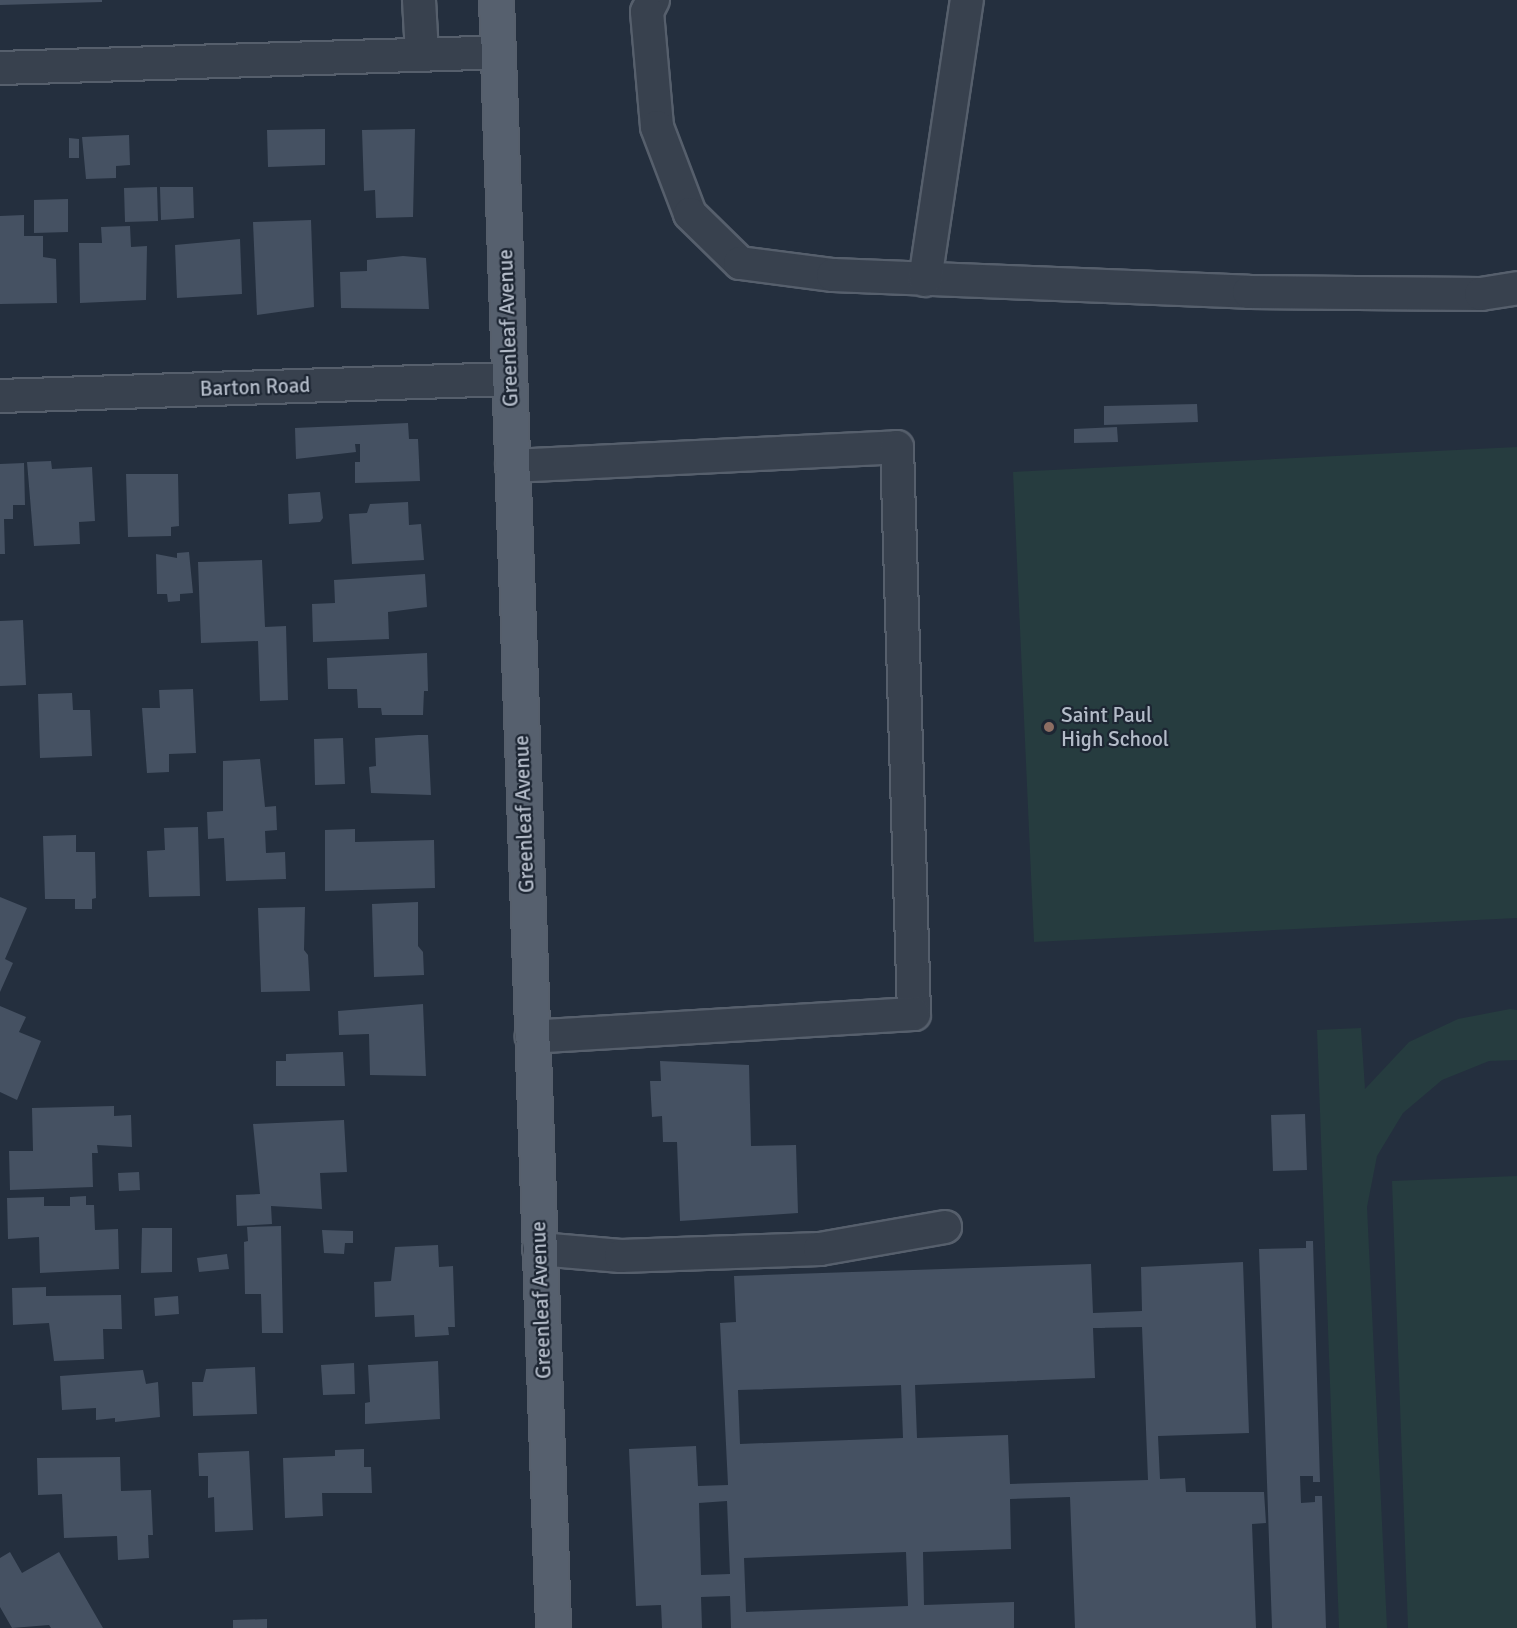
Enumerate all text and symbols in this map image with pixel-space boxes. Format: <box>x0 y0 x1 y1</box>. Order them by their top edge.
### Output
street label: Greenleaf Avenue <box>493 249 523 407</box>
street label: Barton Road <box>199 372 311 402</box>
place label: Saint Paul High School <box>1061 702 1169 752</box>
marker: Saint Paul High School <box>1042 720 1056 734</box>
street label: Greenleaf Avenue <box>509 735 539 893</box>
street label: Greenleaf Avenue <box>526 1221 556 1379</box>

